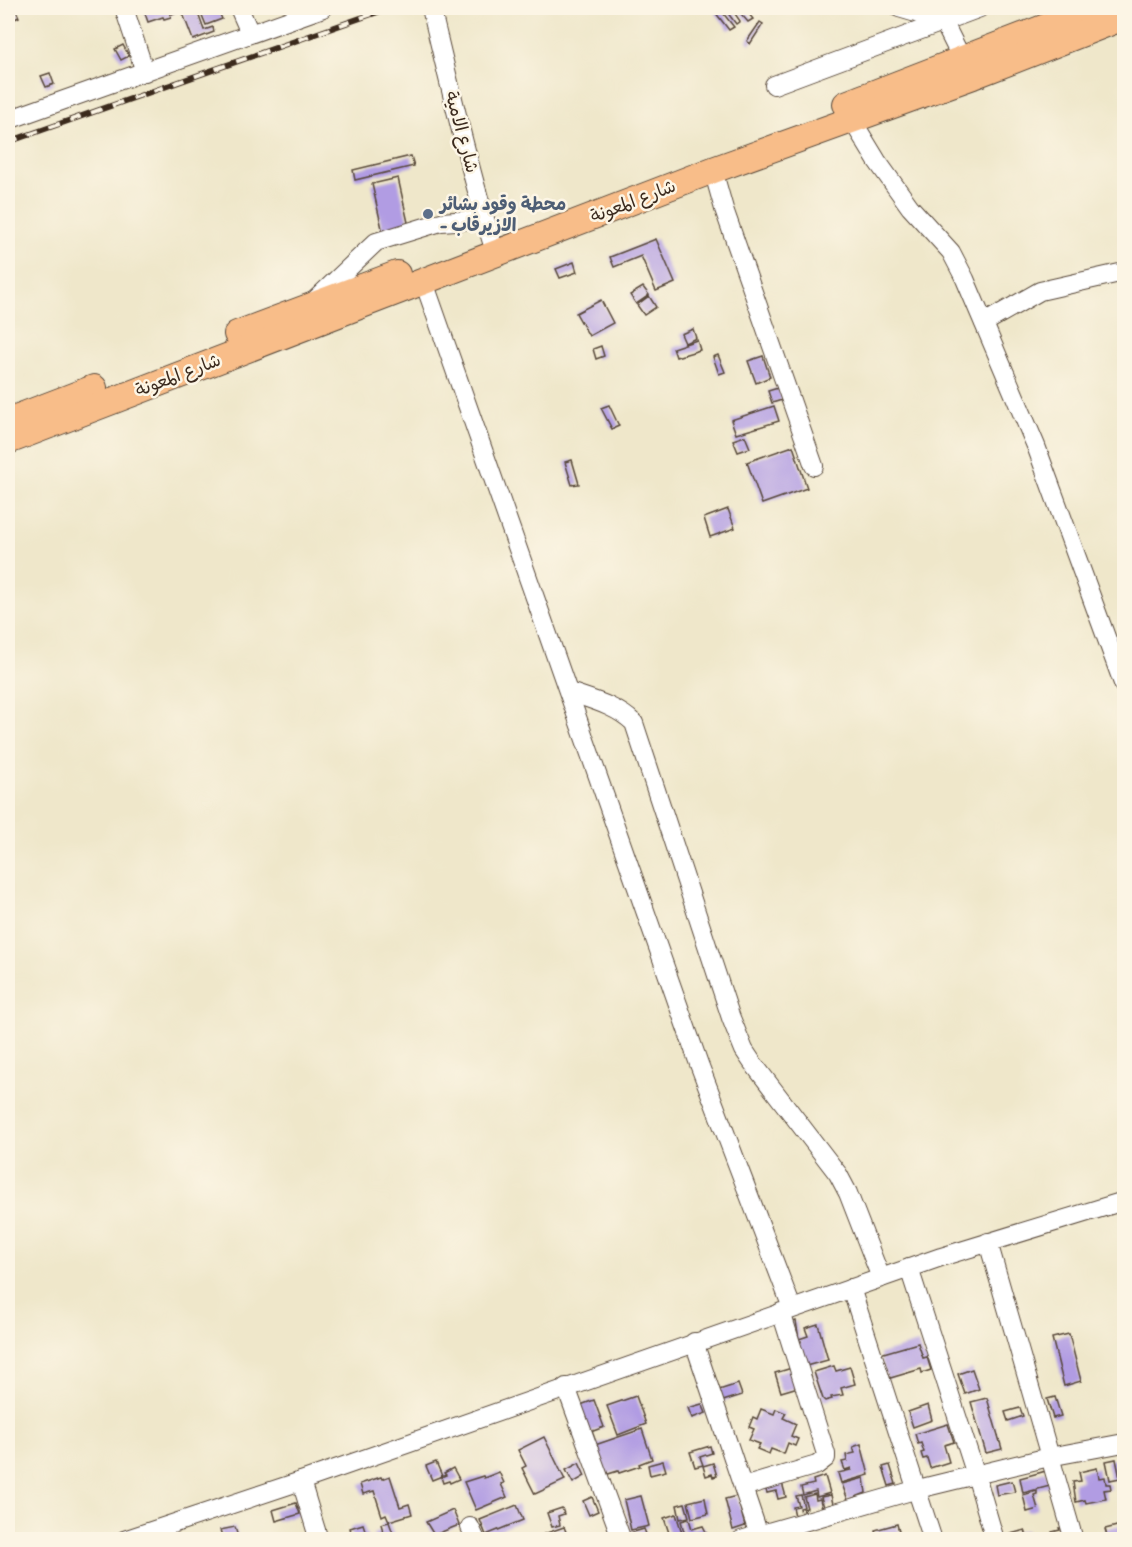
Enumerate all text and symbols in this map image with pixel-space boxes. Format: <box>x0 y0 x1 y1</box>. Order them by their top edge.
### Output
street label: شارع الامية <box>440 89 483 176</box>
street label: شارع المعونة <box>587 175 679 228</box>
place label: محطة وقود بشائر - الازيرقاب <box>438 193 566 236</box>
marker: محطة وقود بشائر - الازيرقاب <box>421 207 435 221</box>
street label: شارع المعونة <box>132 349 224 402</box>

